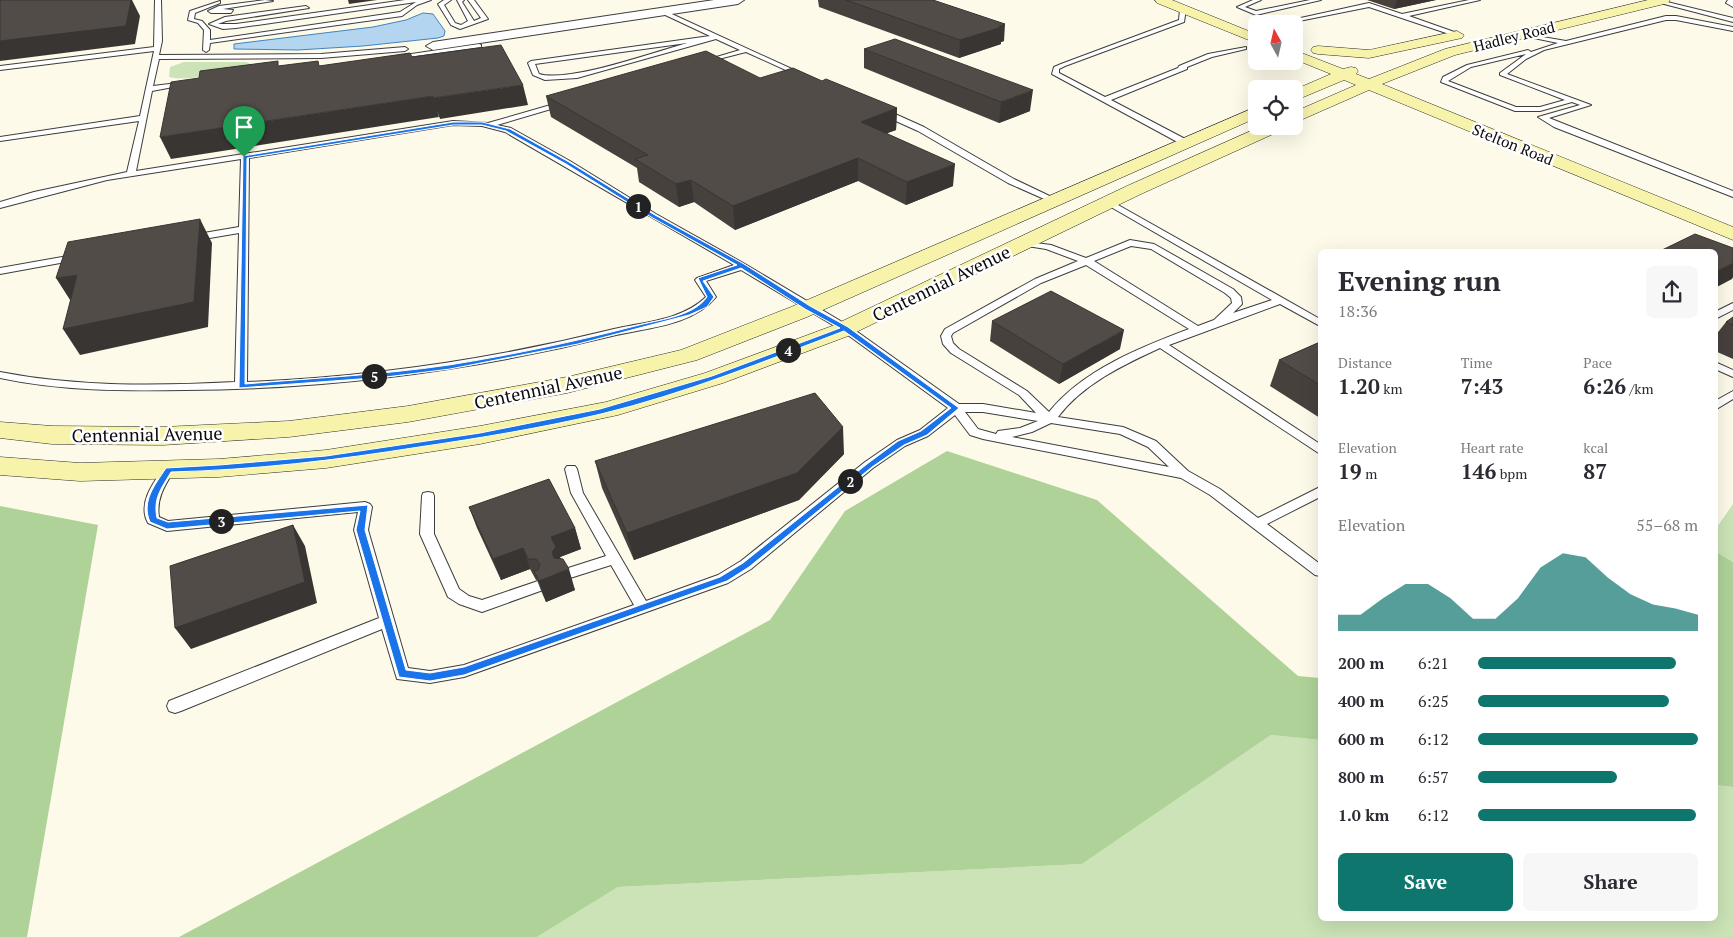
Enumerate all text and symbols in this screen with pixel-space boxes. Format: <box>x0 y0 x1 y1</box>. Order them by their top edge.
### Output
north arrow <box>1248 15 1302 70</box>
map controls <box>1248 15 1303 135</box>
street label: Hadley Road <box>1471 16 1557 56</box>
button: locate <box>1248 80 1303 135</box>
pin <box>223 106 265 157</box>
icon: arrive <box>230 113 258 141</box>
street label: Stelton Road <box>1470 119 1556 169</box>
pin: 1 <box>626 194 650 218</box>
text: 1 <box>635 197 642 216</box>
street label: Centennial Avenue <box>868 239 1014 327</box>
text: Evening run <box>1338 262 1501 299</box>
button: share <box>1646 266 1698 318</box>
text: 18:36 <box>1338 300 1377 322</box>
pin: 4 <box>776 338 800 362</box>
text: 4 <box>785 341 792 360</box>
text: Distance <box>1338 353 1392 372</box>
text: Time <box>1461 353 1493 372</box>
text: Pace <box>1583 353 1612 372</box>
street label: Centennial Avenue <box>472 360 624 414</box>
pin: 5 <box>362 364 386 388</box>
text: 5 <box>371 367 378 386</box>
text: 1.20 <box>1338 372 1380 400</box>
text: 7:43 <box>1461 372 1503 400</box>
text: 6:26 <box>1583 372 1626 400</box>
text: km <box>1380 379 1403 398</box>
text: /km <box>1626 379 1654 398</box>
street label: Centennial Avenue <box>71 421 223 447</box>
text: Elevation <box>1338 438 1397 457</box>
text: Heart rate <box>1461 438 1524 457</box>
text: kcal <box>1583 438 1608 457</box>
text: 19 <box>1338 457 1362 485</box>
text: 146 <box>1461 457 1496 485</box>
text: 87 <box>1583 457 1607 485</box>
text: m <box>1362 464 1377 483</box>
text: bpm <box>1496 464 1527 483</box>
pin: 2 <box>838 468 862 494</box>
text: 2 <box>847 472 854 491</box>
pin: 3 <box>208 508 234 534</box>
text: 3 <box>218 512 225 531</box>
text: Elevation <box>1338 514 1405 536</box>
text: 55–68 m <box>1636 514 1698 536</box>
text: 200 m <box>1338 652 1384 674</box>
text: 6:21 <box>1418 652 1449 674</box>
text: 400 m <box>1338 690 1384 712</box>
text: 6:25 <box>1418 690 1449 712</box>
text: 600 m <box>1338 728 1384 750</box>
text: 6:12 <box>1418 728 1449 750</box>
text: 800 m <box>1338 766 1384 788</box>
text: 6:57 <box>1418 766 1449 788</box>
text: 1.0 km <box>1338 804 1389 826</box>
text: 6:12 <box>1418 804 1449 826</box>
button: Save <box>1338 853 1513 911</box>
button: Share <box>1523 853 1698 911</box>

